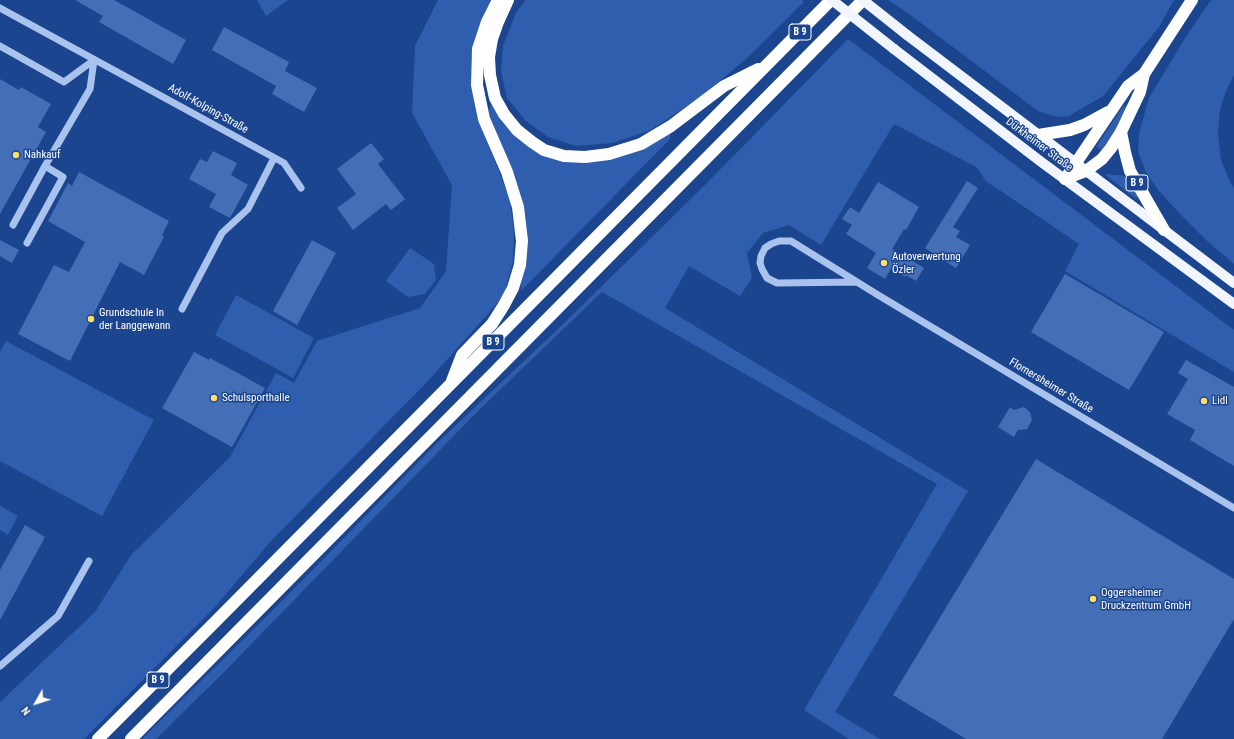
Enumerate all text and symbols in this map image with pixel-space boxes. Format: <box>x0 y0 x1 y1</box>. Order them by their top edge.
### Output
road number: B 9 <box>789 24 811 40</box>
street label: Adolf-Kolping-Straße <box>166 81 250 137</box>
street label: Dürkheimer Straße <box>1003 116 1075 174</box>
place label: Nahkauf <box>24 148 60 162</box>
marker: Nahkauf <box>11 150 21 160</box>
road number: B 9 <box>1126 175 1148 191</box>
place label: Autoverwertung Özler <box>892 250 961 276</box>
marker: Autoverwertung Özler <box>879 258 889 268</box>
place label: Grundschule In der Langgewann <box>99 306 170 332</box>
marker: Grundschule In der Langgewann <box>86 314 96 324</box>
road number: B 9 <box>482 334 504 350</box>
street label: Flomersheimer Straße <box>1007 356 1095 416</box>
place label: Schulsporthalle <box>222 391 290 405</box>
marker: Schulsporthalle <box>209 393 219 403</box>
place label: Lidl <box>1212 394 1228 408</box>
marker: Lidl <box>1199 396 1209 406</box>
place label: Oggersheimer Druckzentrum GmbH <box>1101 586 1191 612</box>
marker: Oggersheimer Druckzentrum GmbH <box>1088 594 1098 604</box>
road number: B 9 <box>147 672 169 688</box>
north arrow <box>16 683 56 723</box>
text: N <box>19 704 33 718</box>

